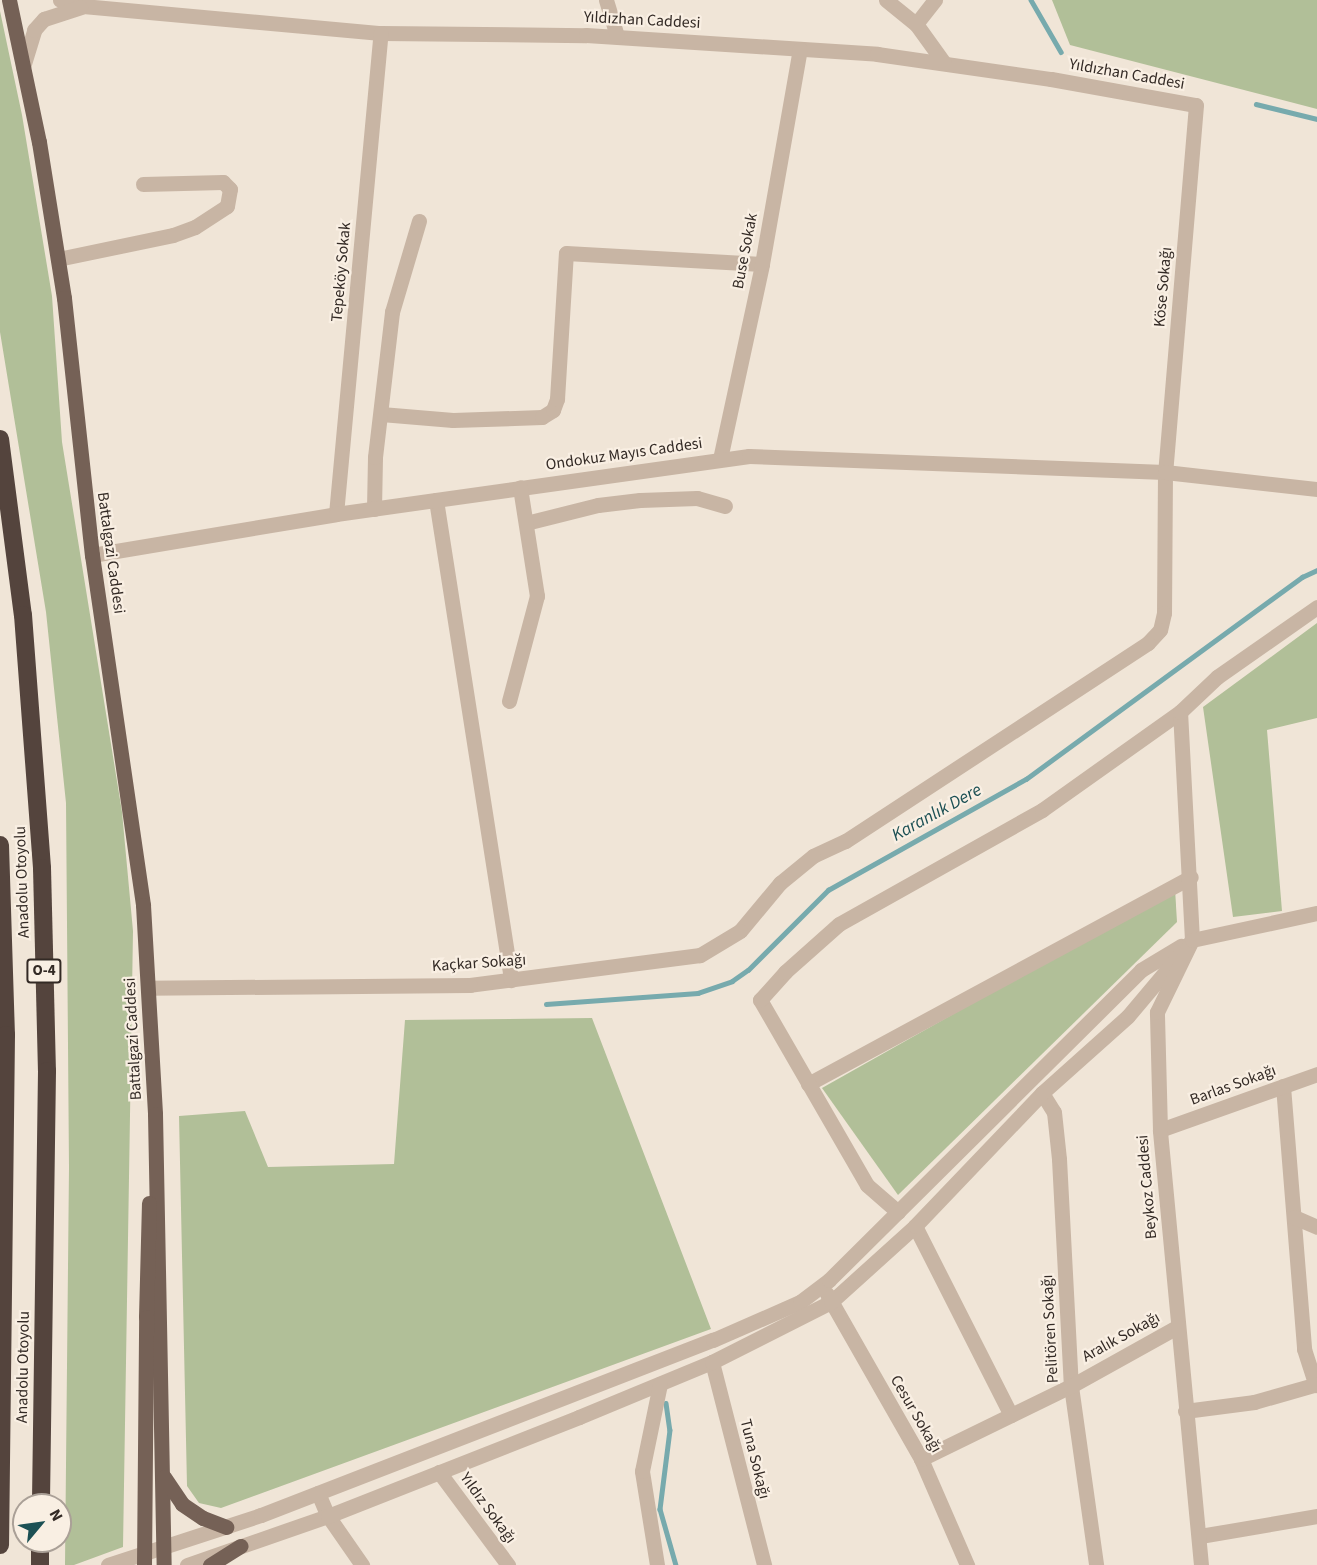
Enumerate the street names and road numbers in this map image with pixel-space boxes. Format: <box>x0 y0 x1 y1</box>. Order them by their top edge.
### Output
street label: Yıldızhan Caddesi <box>583 7 701 33</box>
street label: Yıldızhan Caddesi <box>1068 54 1186 94</box>
street label: Buse Sokak <box>728 211 762 291</box>
street label: Tepeköy Sokak <box>327 221 355 323</box>
street label: Köse Sokağı <box>1150 246 1176 328</box>
street label: Ondokuz Mayıs Caddesi <box>544 434 704 474</box>
street label: Battalgazi Caddesi <box>93 491 129 615</box>
street label: Anadolu Otoyolu <box>10 826 34 938</box>
street label: Kaçkar Sokağı <box>431 950 527 976</box>
road number: O-4 <box>26 959 62 983</box>
street label: Battalgazi Caddesi <box>120 977 146 1101</box>
street label: Barlas Sokağı <box>1187 1061 1279 1109</box>
street label: Beykoz Caddesi <box>1133 1134 1161 1240</box>
street label: Pelitören Sokağı <box>1038 1274 1062 1384</box>
street label: Aralık Sokağı <box>1079 1308 1163 1366</box>
street label: Anadolu Otoyolu <box>12 1311 34 1423</box>
street label: Cesur Sokağı <box>886 1372 946 1456</box>
street label: Tuna Sokağı <box>736 1417 774 1501</box>
street label: Yıldız Sokağı <box>456 1469 520 1547</box>

